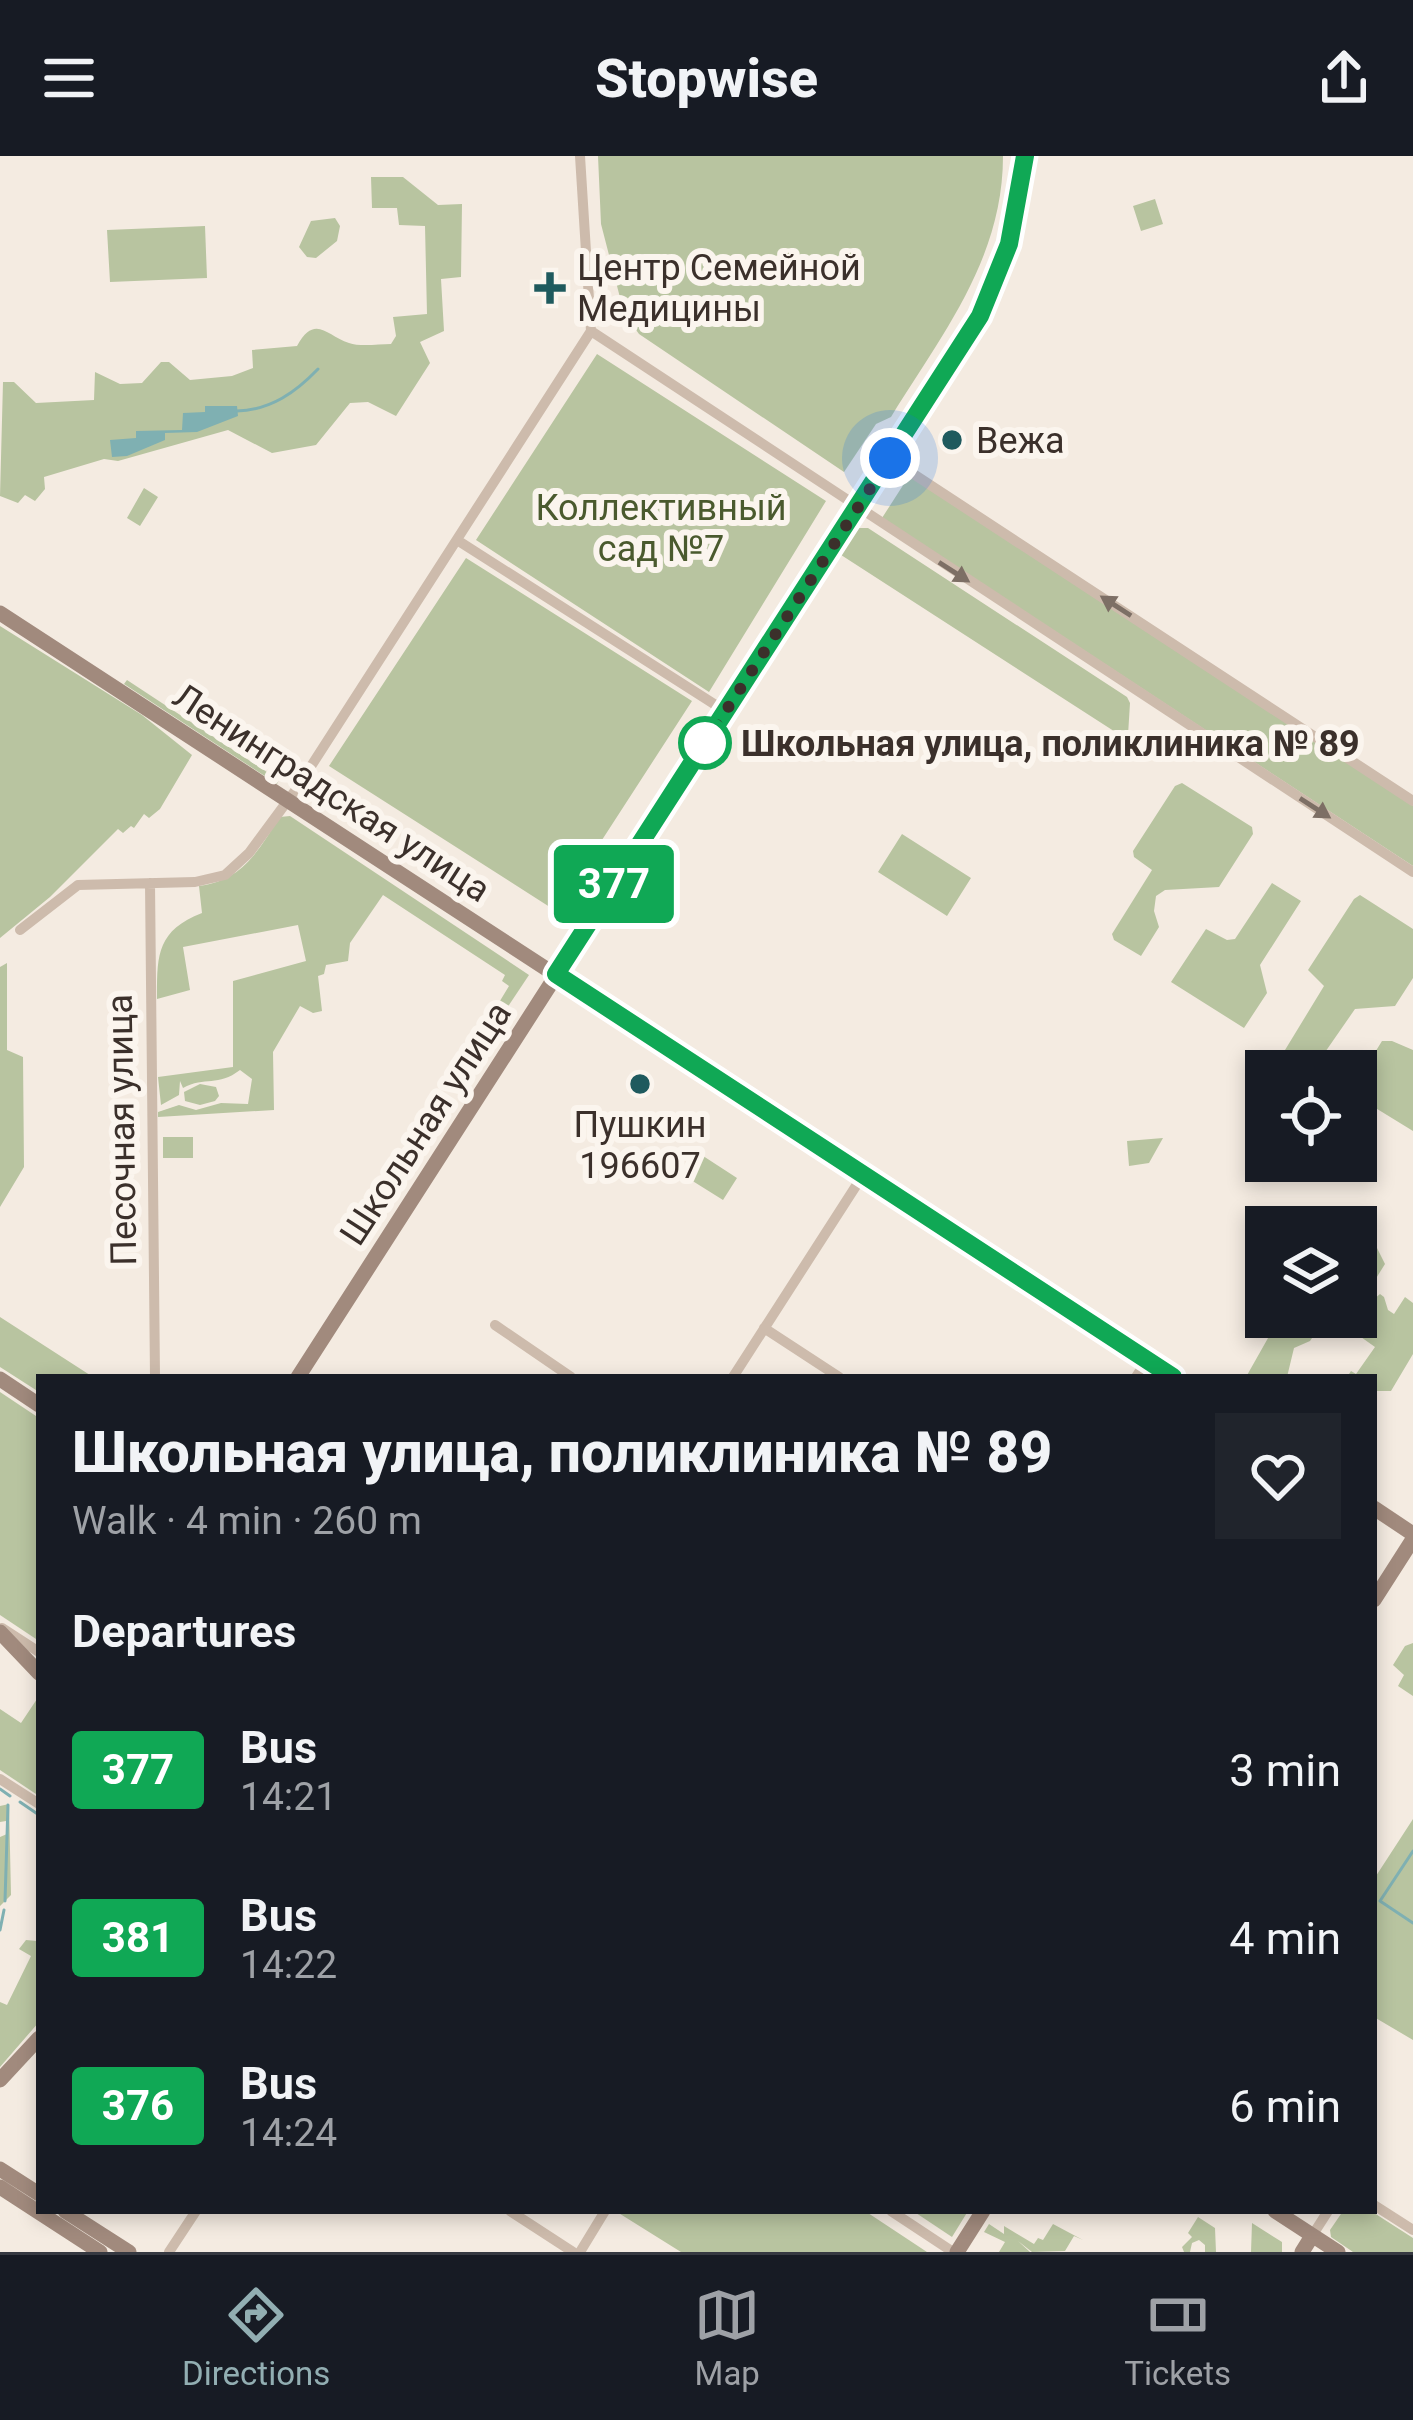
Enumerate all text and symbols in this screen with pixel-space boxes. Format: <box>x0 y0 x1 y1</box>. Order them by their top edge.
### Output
icon: menu <box>36 45 102 111</box>
icon: share <box>1311 45 1377 111</box>
text: Stopwise <box>595 47 818 110</box>
place label: Центр Семейной Медицины <box>577 247 861 330</box>
marker: Центр Семейной Медицины <box>534 272 566 304</box>
place label: Вежа <box>976 420 1065 462</box>
marker: Вежа <box>939 427 965 453</box>
your location <box>860 428 920 488</box>
park label: Коллективный сад №7 <box>535 487 787 570</box>
one-way arrow <box>937 561 970 583</box>
one-way arrow <box>1099 595 1132 617</box>
street label: Ленинградская улица <box>165 675 498 911</box>
marker: Школьная улица, поликлиника № 89 <box>680 718 730 768</box>
place label: Школьная улица, поликлиника № 89 <box>741 723 1360 765</box>
one-way arrow <box>1299 797 1332 819</box>
line badge: 377 <box>545 845 683 923</box>
text: 377 <box>578 859 650 908</box>
street label: Песочная улица <box>99 994 145 1266</box>
street label: Школьная улица <box>332 994 520 1253</box>
map controls <box>1245 1050 1377 1338</box>
button: locate <box>1245 1050 1377 1182</box>
marker: Пушкин 196607 <box>627 1071 653 1097</box>
place label: Пушкин 196607 <box>574 1104 706 1187</box>
button: layers <box>1245 1206 1377 1338</box>
button: heart <box>1215 1413 1341 1539</box>
text: Школьная улица, поликлиника № 89 <box>72 1419 1052 1486</box>
text: Walk · 4 min · 260 m <box>72 1498 422 1544</box>
text: Departures <box>72 1605 296 1658</box>
text: Bus <box>240 1721 317 1774</box>
text: 3 min <box>1229 1744 1341 1797</box>
text: 377 <box>102 1745 174 1794</box>
text: 14:21 <box>240 1774 337 1820</box>
text: Bus <box>240 1889 317 1942</box>
text: 4 min <box>1229 1912 1341 1965</box>
text: 381 <box>102 1913 174 1962</box>
text: 14:22 <box>240 1942 337 1988</box>
text: Bus <box>240 2057 317 2110</box>
text: 6 min <box>1229 2080 1341 2133</box>
text: 376 <box>102 2081 174 2130</box>
text: 14:24 <box>240 2110 337 2156</box>
tab: Directions <box>182 2282 330 2393</box>
tab: Map <box>694 2282 760 2393</box>
tab: Tickets <box>1124 2282 1231 2393</box>

